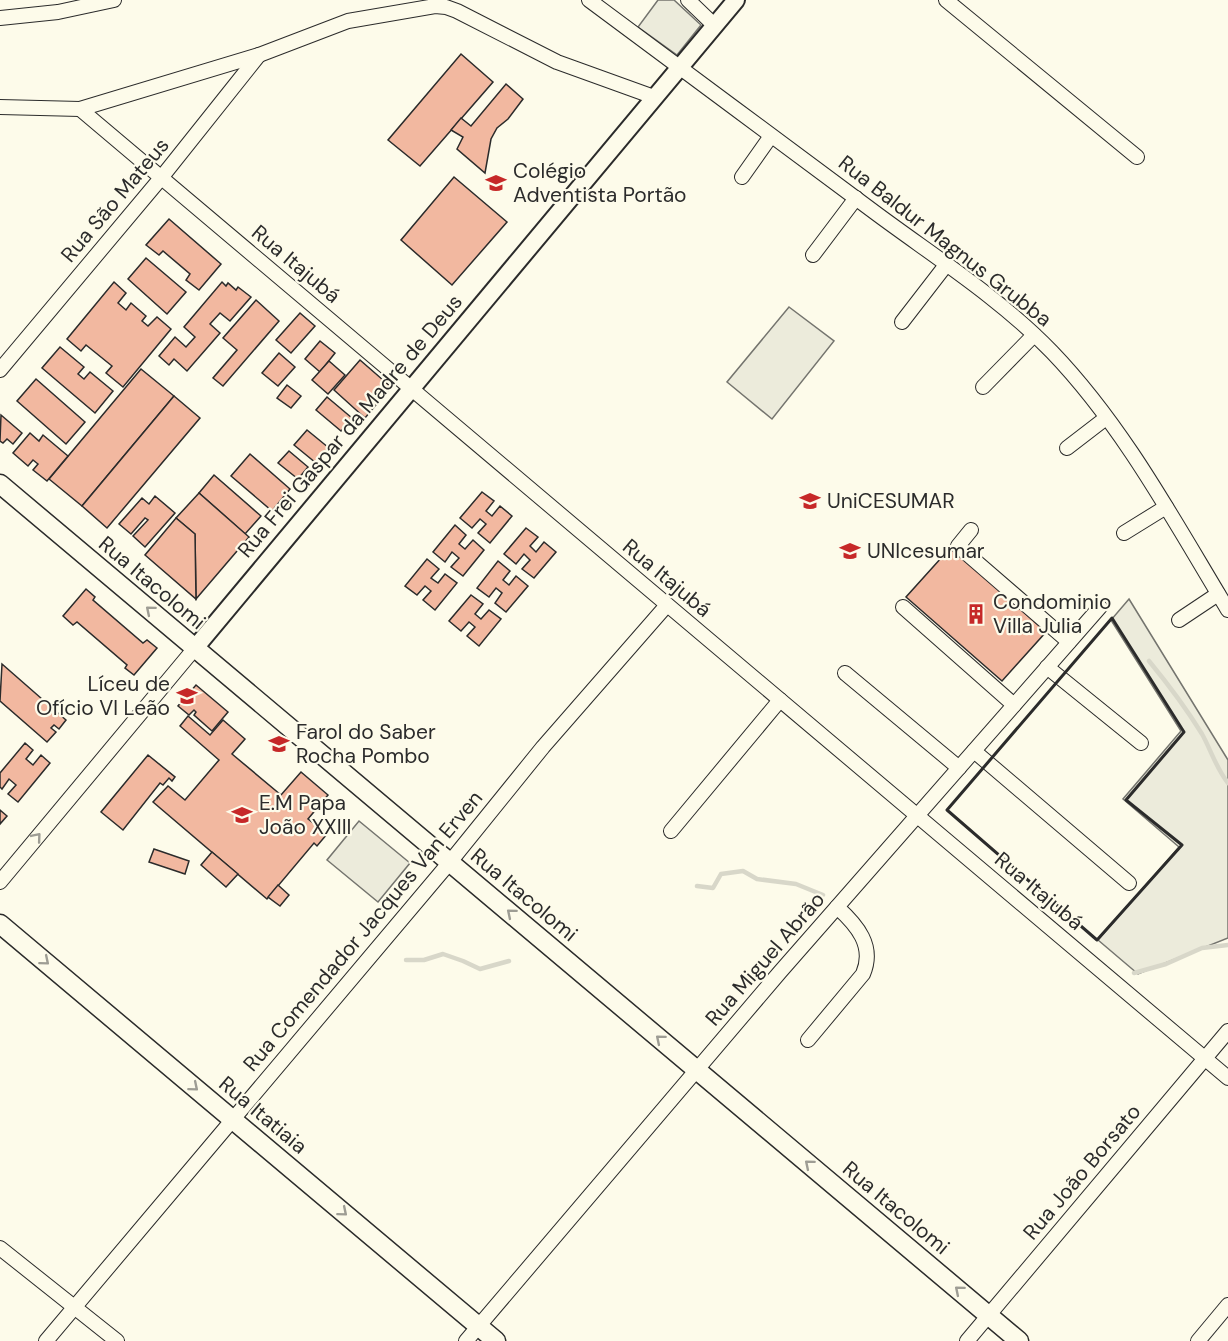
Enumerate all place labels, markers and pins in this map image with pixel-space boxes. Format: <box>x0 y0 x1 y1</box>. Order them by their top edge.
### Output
place label: Colégio Adventista Portão <box>513 157 687 209</box>
school or university icon: Colégio Adventista Portão <box>484 171 508 195</box>
place label: UniCESUMAR <box>827 487 955 515</box>
school or university icon: UniCESUMAR <box>798 489 822 513</box>
place label: UNIcesumar <box>867 537 985 565</box>
school or university icon: UNIcesumar <box>838 539 862 563</box>
place label: Condominio Villa Julia <box>993 588 1111 640</box>
building icon: Condominio Villa Julia <box>964 602 988 626</box>
place label: Líceu de Ofício Vl Leão <box>36 670 170 722</box>
school or university icon: Líceu de Ofício Vl Leão <box>175 684 199 708</box>
place label: Farol do Saber Rocha Pombo <box>296 718 436 770</box>
school or university icon: Farol do Saber Rocha Pombo <box>267 732 291 756</box>
place label: E.M Papa João XXIII <box>259 789 352 841</box>
school or university icon: E.M Papa João XXIII <box>230 803 254 827</box>

